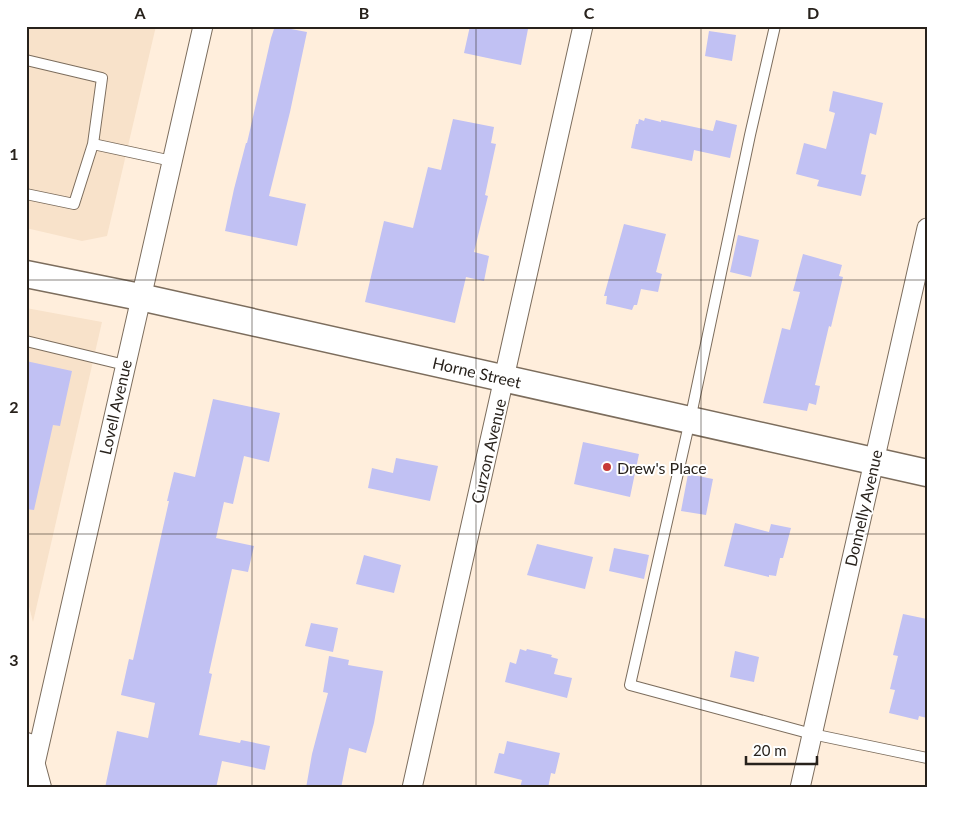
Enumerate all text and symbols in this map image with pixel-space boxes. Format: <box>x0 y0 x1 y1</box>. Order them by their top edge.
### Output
text: A <box>133 3 146 22</box>
text: B <box>359 3 369 22</box>
text: C <box>584 3 595 22</box>
text: D <box>807 3 819 22</box>
text: 1 <box>9 144 19 163</box>
street label: Horne Street <box>431 353 523 391</box>
street label: Lovell Avenue <box>95 358 135 456</box>
text: 2 <box>9 397 19 416</box>
street label: Curzon Avenue <box>467 397 509 505</box>
street label: Donnelly Avenue <box>840 448 886 568</box>
place label: Drew's Place <box>617 458 707 477</box>
marker: Drew's Place <box>601 461 613 473</box>
text: 3 <box>9 650 19 669</box>
scale bar <box>746 734 817 766</box>
text: 20 m <box>753 741 787 759</box>

